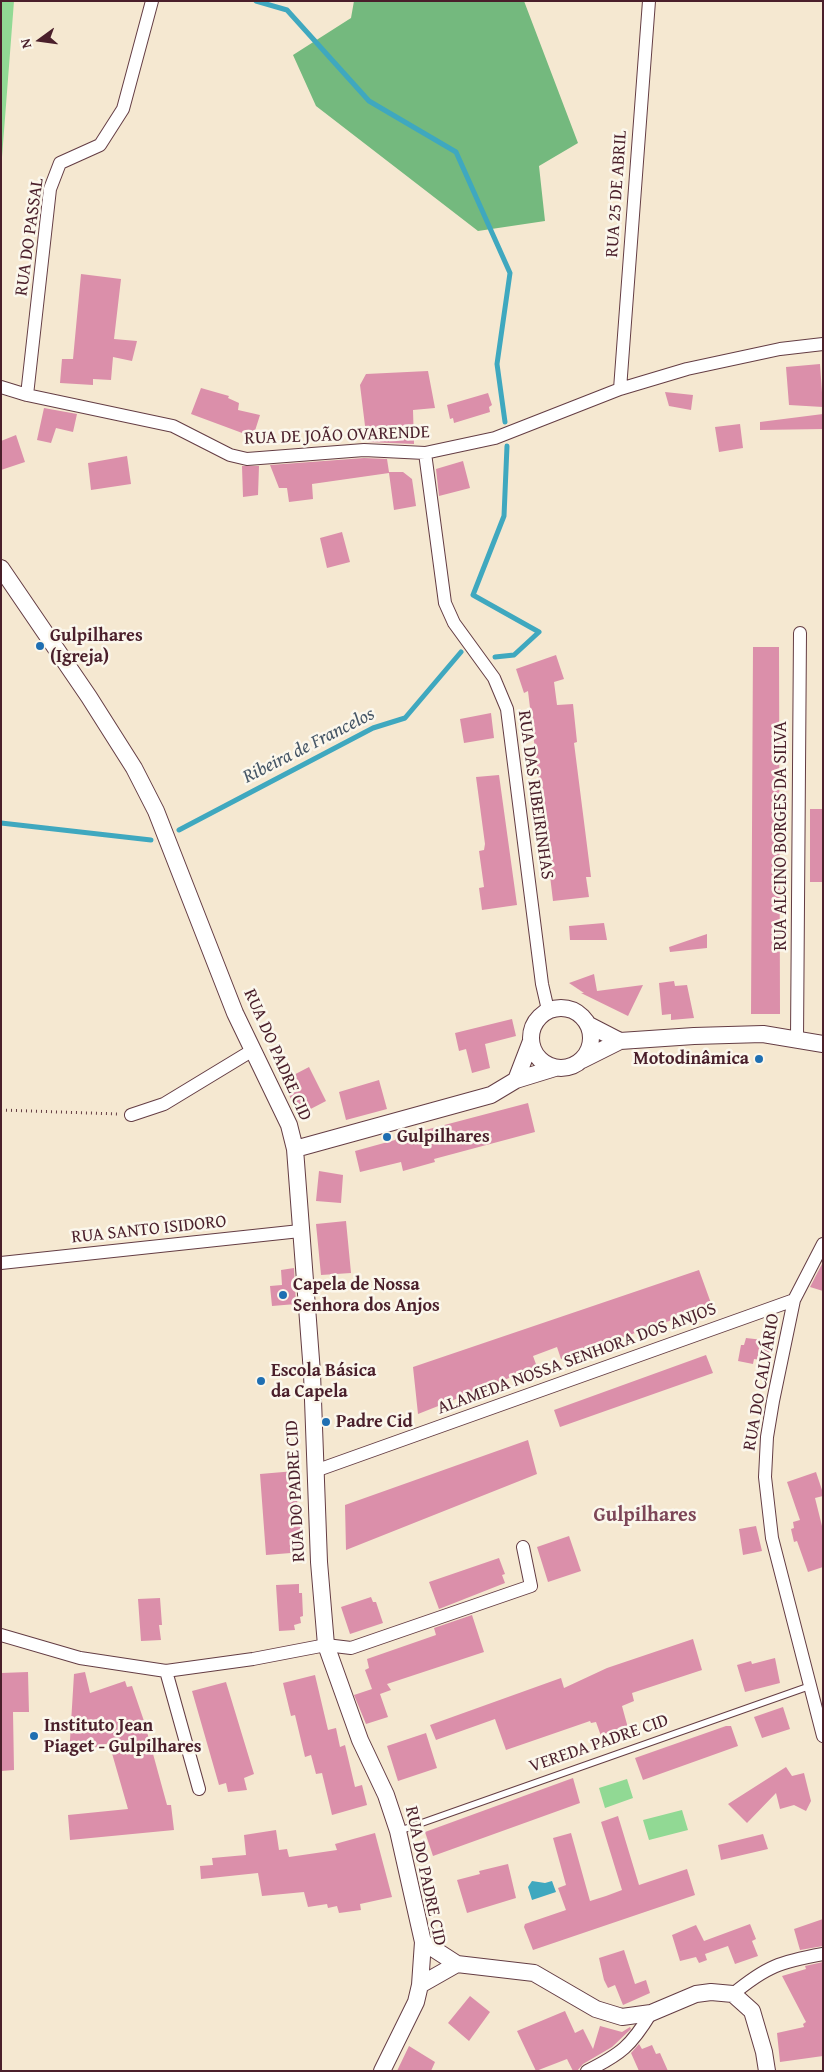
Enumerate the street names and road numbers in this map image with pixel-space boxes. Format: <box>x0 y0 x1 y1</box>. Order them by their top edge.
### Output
street label: RUA 25 DE ABRIL <box>602 130 632 258</box>
street label: RUA DO PASSAL <box>11 177 49 297</box>
street label: RUA DE JOÃO OVARENDE <box>244 422 430 450</box>
street label: RUA DAS RIBEIRINHAS <box>512 709 558 881</box>
street label: RUA ALCINO BORGES DA SILVA <box>770 721 792 951</box>
street label: RUA DO PADRE CID <box>238 986 316 1124</box>
street label: RUA SANTO ISIDORO <box>70 1211 228 1249</box>
street label: ALAMEDA NOSSA SENHORA DOS ANJOS <box>435 1298 719 1420</box>
street label: RUA DO CALVÁRIO <box>739 1312 785 1452</box>
street label: RUA DO PADRE CID <box>281 1419 311 1563</box>
street label: VEREDA PADRE CID <box>527 1710 671 1778</box>
street label: RUA DO PADRE CID <box>400 1804 450 1948</box>

